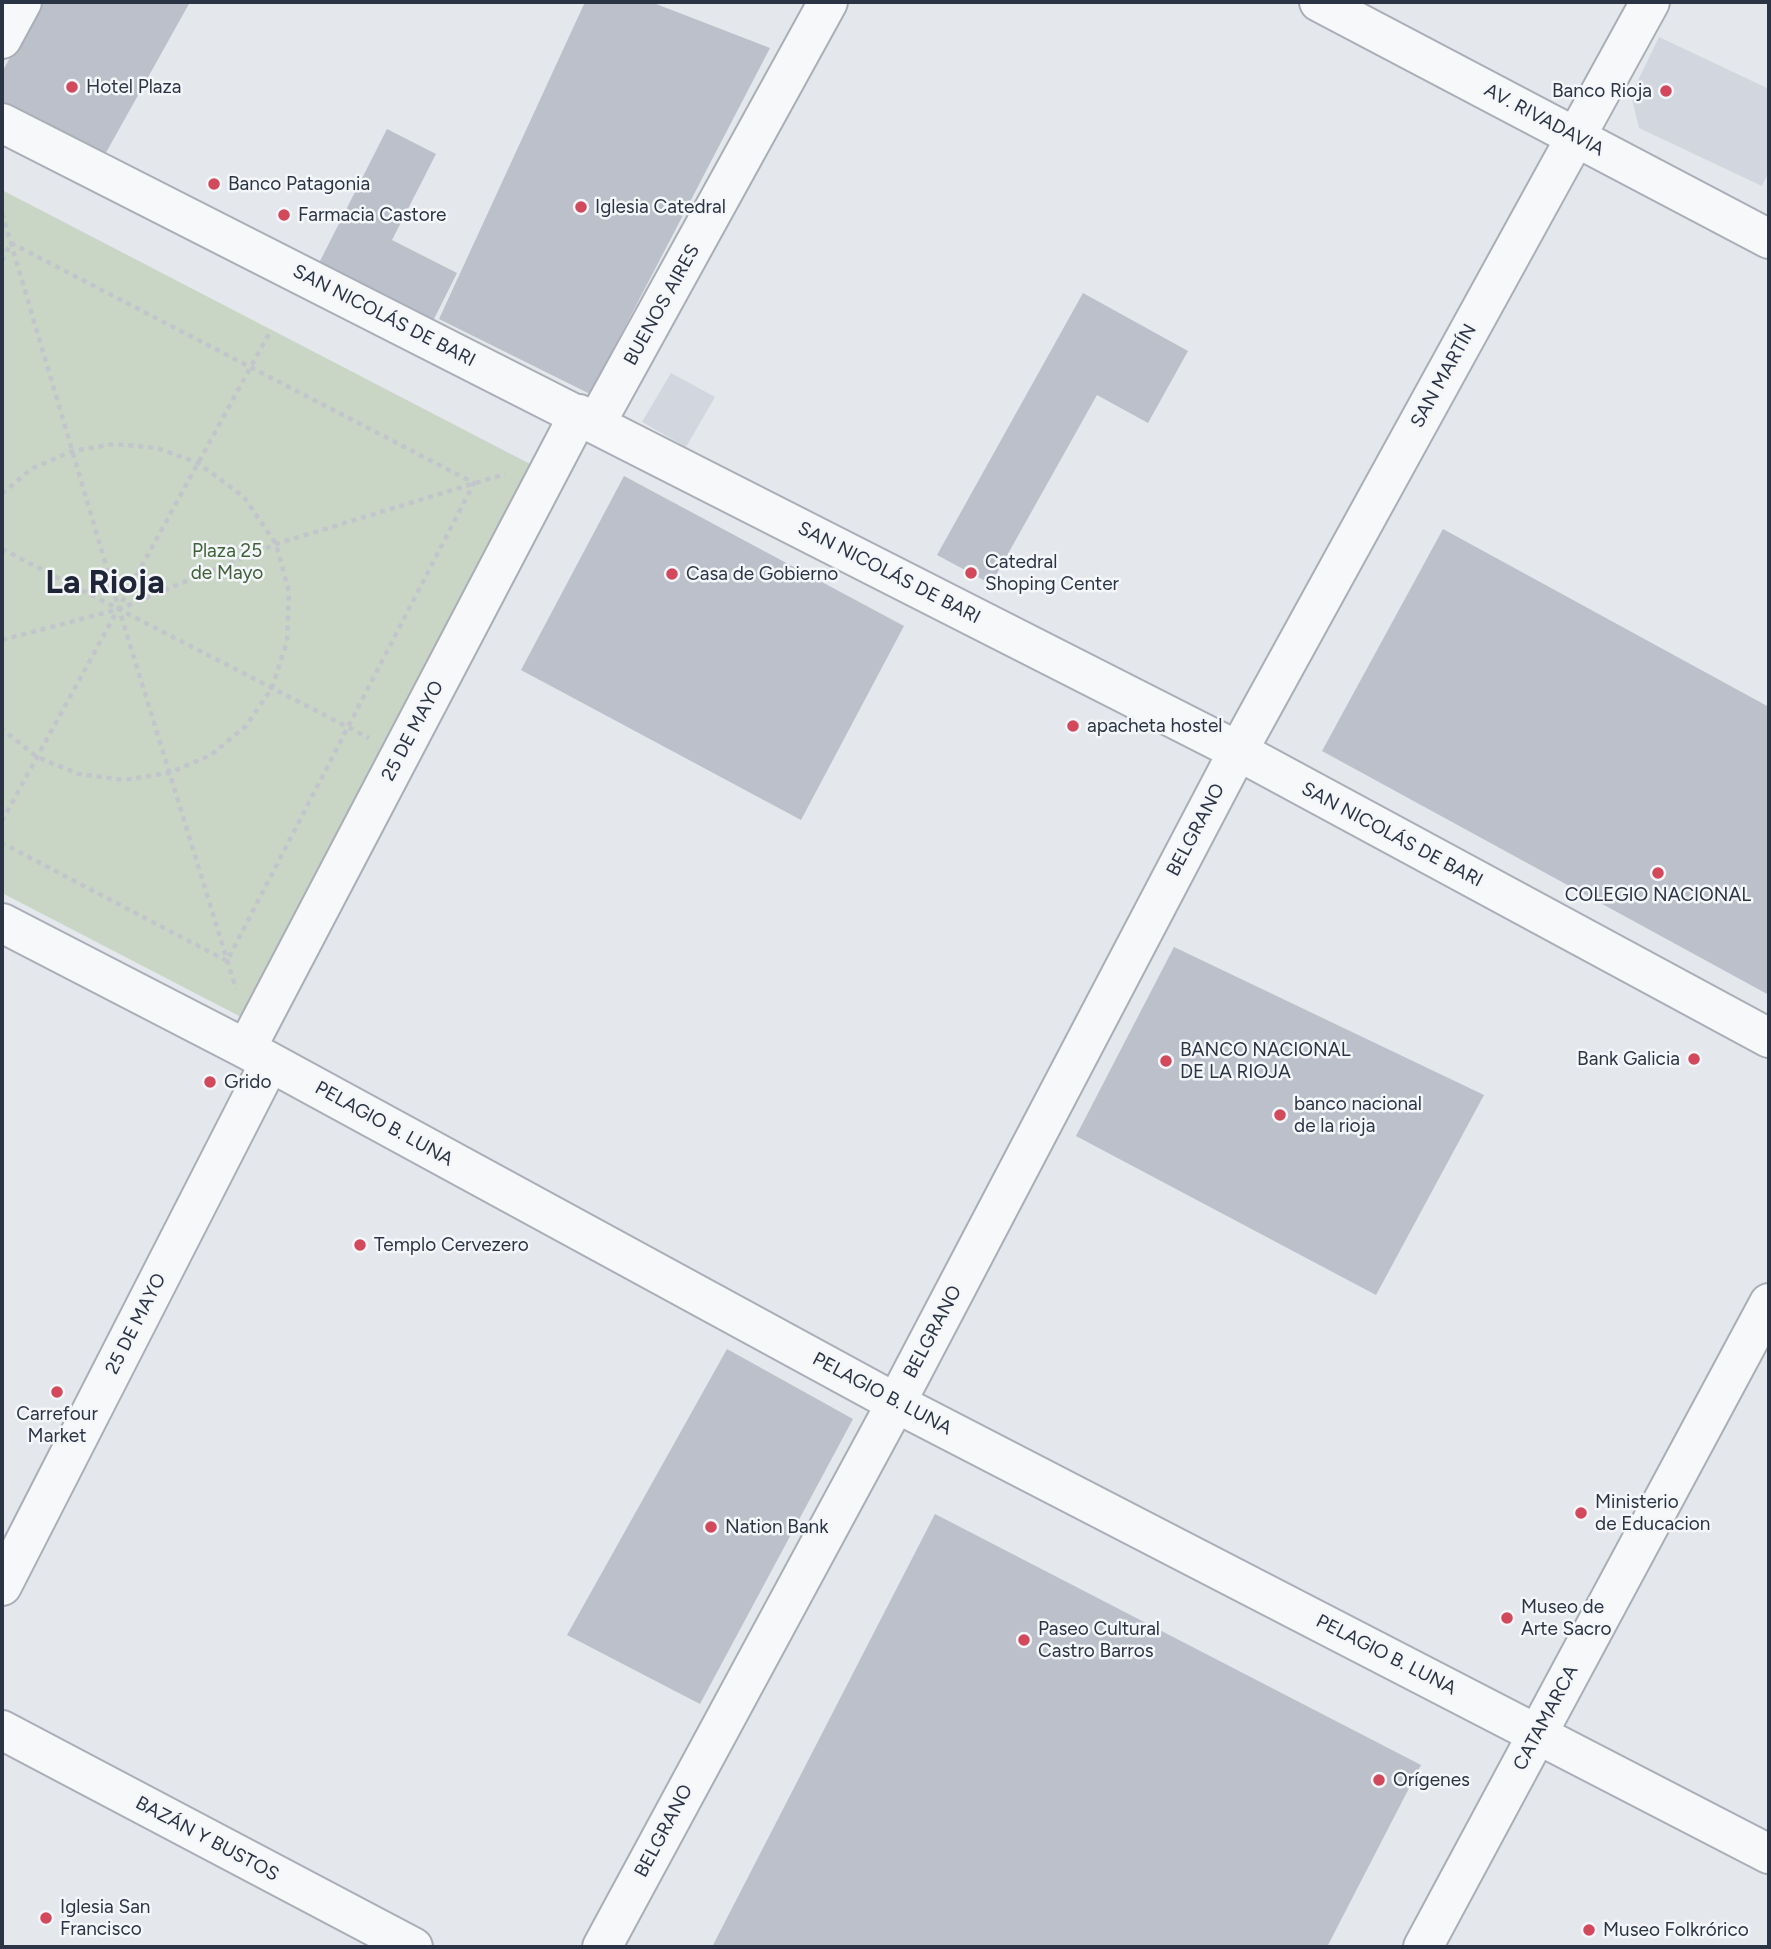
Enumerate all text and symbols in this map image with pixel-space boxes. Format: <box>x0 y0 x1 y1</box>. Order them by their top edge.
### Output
place label: Hotel Plaza <box>86 76 182 98</box>
marker: Hotel Plaza <box>64 79 80 95</box>
street label: AV. RIVADAVIA <box>1480 79 1608 161</box>
place label: Banco Rioja <box>1552 80 1652 102</box>
marker: Banco Rioja <box>1658 83 1674 99</box>
place label: Banco Patagonia <box>228 173 370 195</box>
marker: Banco Patagonia <box>206 176 222 192</box>
place label: Iglesia Catedral <box>595 196 726 218</box>
marker: Iglesia Catedral <box>573 199 589 215</box>
place label: Farmacia Castore <box>298 204 446 226</box>
marker: Farmacia Castore <box>276 207 292 223</box>
street label: BUENOS AIRES <box>619 240 705 370</box>
street label: SAN NICOLÁS DE BARI <box>289 260 479 372</box>
street label: SAN MARTÍN <box>1406 320 1482 432</box>
street label: SAN NICOLÁS DE BARI <box>794 517 984 629</box>
park label: Plaza 25 de Mayo <box>191 540 263 584</box>
place label: Catedral Shoping Center <box>985 551 1119 595</box>
district label: La Rioja <box>45 563 165 603</box>
place label: Casa de Gobierno <box>686 563 838 585</box>
marker: Catedral Shoping Center <box>963 565 979 581</box>
marker: Casa de Gobierno <box>664 566 680 582</box>
street label: 25 DE MAYO <box>377 677 449 785</box>
place label: apacheta hostel <box>1087 715 1223 737</box>
marker: apacheta hostel <box>1065 718 1081 734</box>
street label: SAN NICOLÁS DE BARI <box>1298 778 1486 892</box>
street label: BELGRANO <box>1162 780 1230 880</box>
marker: COLEGIO NACIONAL <box>1650 865 1666 881</box>
place label: COLEGIO NACIONAL <box>1565 884 1751 906</box>
place label: BANCO NACIONAL DE LA RIOJA <box>1180 1039 1351 1083</box>
place label: Bank Galicia <box>1577 1048 1680 1070</box>
marker: Bank Galicia <box>1686 1051 1702 1067</box>
marker: BANCO NACIONAL DE LA RIOJA <box>1158 1053 1174 1069</box>
place label: Grido <box>224 1071 271 1093</box>
marker: Grido <box>202 1074 218 1090</box>
street label: PELAGIO B. LUNA <box>311 1077 457 1171</box>
place label: banco nacional de la rioja <box>1294 1093 1422 1137</box>
marker: banco nacional de la rioja <box>1272 1107 1288 1123</box>
place label: Templo Cervezero <box>374 1234 529 1256</box>
marker: Templo Cervezero <box>352 1237 368 1253</box>
street label: 25 DE MAYO <box>101 1270 171 1378</box>
street label: BELGRANO <box>899 1282 967 1382</box>
street label: PELAGIO B. LUNA <box>809 1348 955 1440</box>
marker: Carrefour Market <box>49 1384 65 1400</box>
place label: Carrefour Market <box>16 1403 98 1447</box>
place label: Ministerio de Educacion <box>1595 1491 1710 1535</box>
marker: Ministerio de Educacion <box>1573 1505 1589 1521</box>
place label: Nation Bank <box>725 1516 828 1538</box>
marker: Nation Bank <box>703 1519 719 1535</box>
place label: Museo de Arte Sacro <box>1521 1596 1612 1640</box>
street label: PELAGIO B. LUNA <box>1312 1610 1460 1700</box>
marker: Museo de Arte Sacro <box>1499 1610 1515 1626</box>
place label: Paseo Cultural Castro Barros <box>1038 1618 1160 1662</box>
marker: Paseo Cultural Castro Barros <box>1016 1632 1032 1648</box>
street label: CATAMARCA <box>1509 1662 1583 1774</box>
place label: Orígenes <box>1393 1769 1470 1791</box>
marker: Orígenes <box>1371 1772 1387 1788</box>
street label: BELGRANO <box>630 1781 698 1881</box>
street label: BAZÁN Y BUSTOS <box>132 1792 282 1886</box>
place label: Iglesia San Francisco <box>60 1896 150 1940</box>
marker: Iglesia San Francisco <box>38 1910 54 1926</box>
place label: Museo Folkrórico <box>1603 1919 1749 1941</box>
marker: Museo Folkrórico <box>1581 1922 1597 1938</box>

